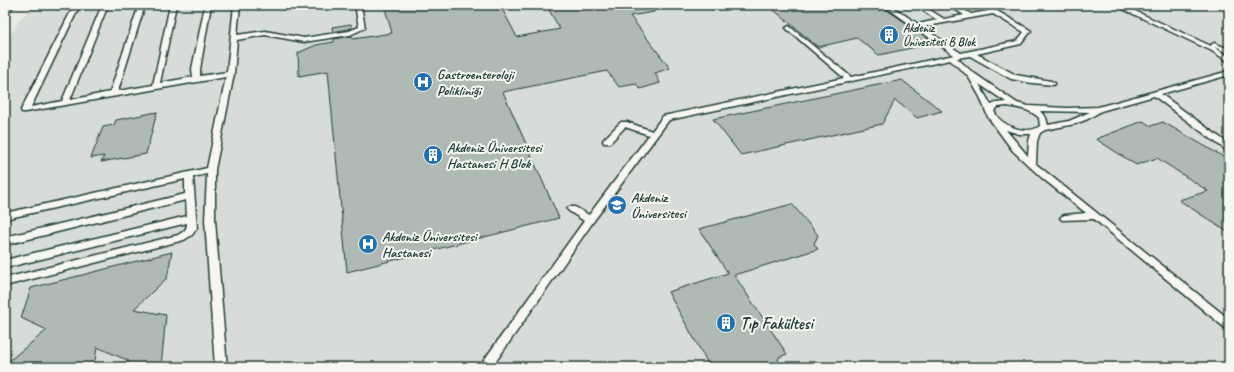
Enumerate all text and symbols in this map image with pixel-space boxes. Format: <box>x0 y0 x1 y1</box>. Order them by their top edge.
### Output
place label: Akdeniz Ünivesitesi B Blok <box>903 20 977 50</box>
building icon: Akdeniz Ünivesitesi B Blok <box>878 24 900 46</box>
place label: Gastroenteroloji Polikliniği <box>437 66 516 99</box>
hospital icon: Gastroenteroloji Polikliniği <box>412 71 434 93</box>
place label: Akdeniz Üniversitesi Hastanesi H Blok <box>447 139 544 172</box>
building icon: Akdeniz Üniversitesi Hastanesi H Blok <box>422 144 444 166</box>
place label: Akdeniz Üniversitesi <box>631 189 688 222</box>
school or university icon: Akdeniz Üniversitesi <box>606 194 628 216</box>
place label: Akdeniz Üniversitesi Hastanesi <box>382 228 479 261</box>
hospital icon: Akdeniz Üniversitesi Hastanesi <box>357 233 379 255</box>
building icon: Tıp Fakültesi <box>715 312 737 334</box>
place label: Tıp Fakültesi <box>740 313 815 334</box>

